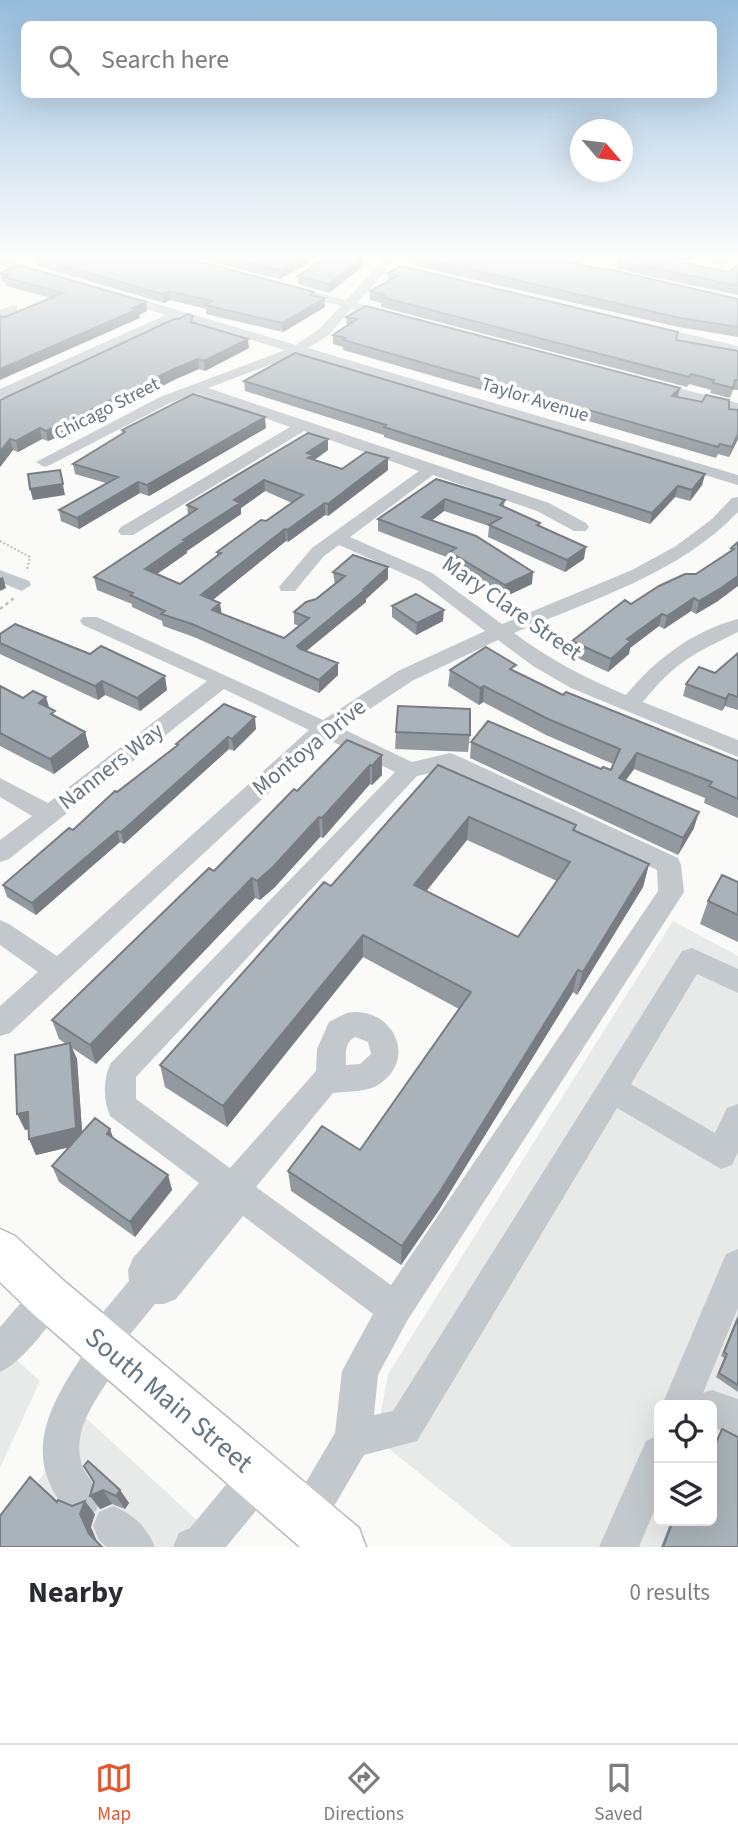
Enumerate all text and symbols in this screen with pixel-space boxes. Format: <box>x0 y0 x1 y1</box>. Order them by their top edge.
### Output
search box <box>21 21 717 98</box>
icon: search <box>45 41 83 79</box>
text: Search here <box>101 41 229 78</box>
north arrow <box>570 119 633 182</box>
street label: Chicago Street <box>50 371 165 447</box>
street label: Taylor Avenue <box>478 371 592 429</box>
street label: Mary Clare Street <box>435 547 589 669</box>
street label: Montoya Drive <box>245 691 373 803</box>
street label: Nanners Way <box>52 714 171 818</box>
street label: South Main Street <box>76 1318 262 1483</box>
map controls <box>654 1400 717 1526</box>
button: locate <box>654 1400 717 1463</box>
button: layers <box>654 1463 717 1526</box>
text: Nearby <box>28 1571 123 1614</box>
text: 0 results <box>630 1576 710 1609</box>
tab: Map <box>95 1759 133 1828</box>
tab: Directions <box>324 1759 404 1828</box>
tab: Saved <box>594 1759 643 1828</box>

